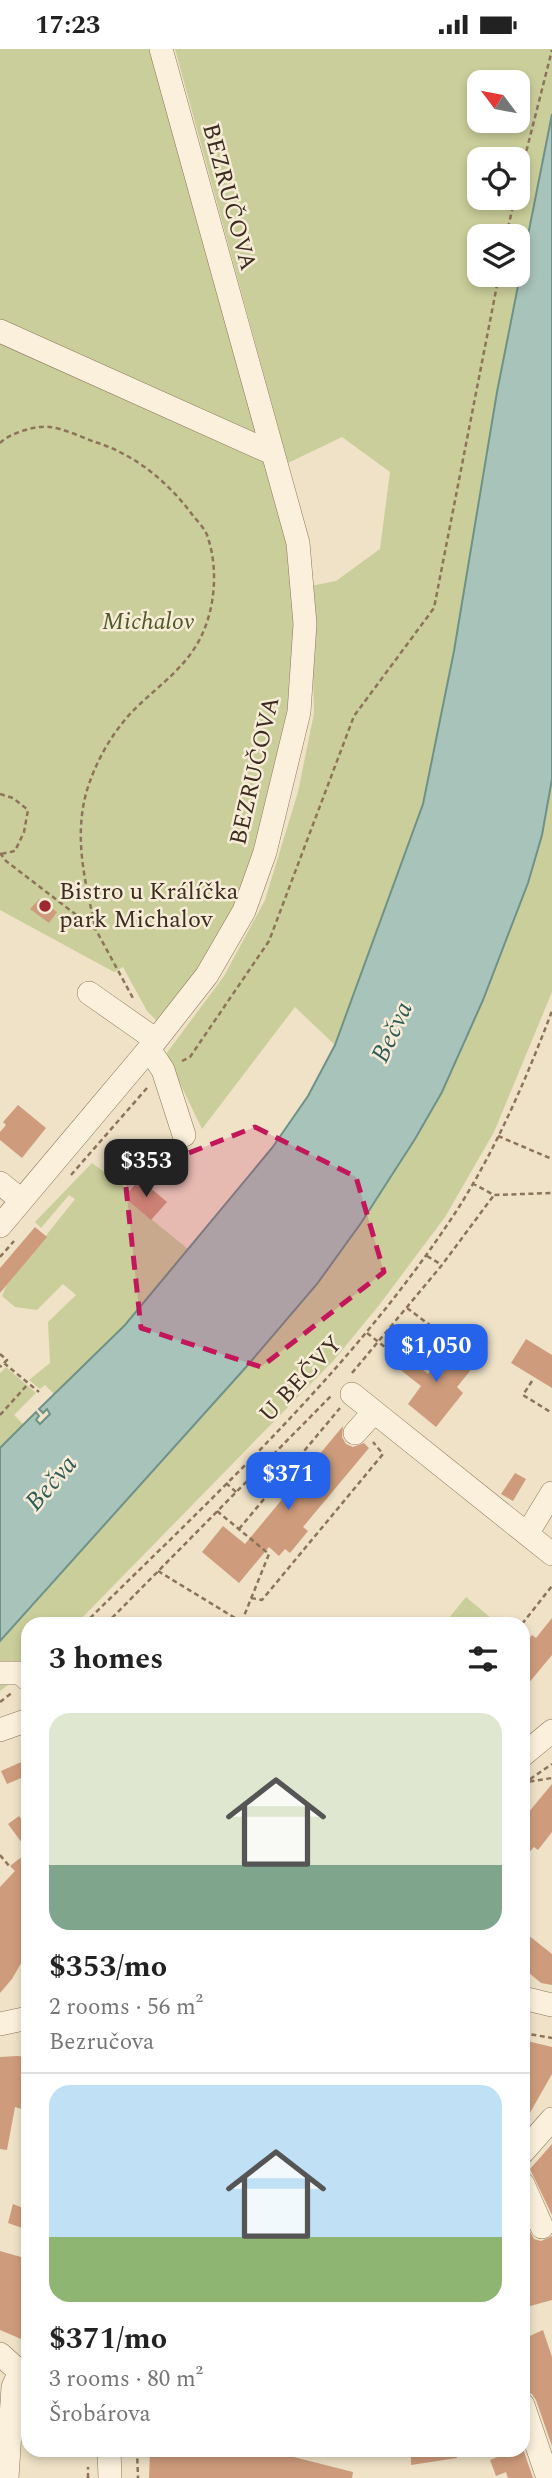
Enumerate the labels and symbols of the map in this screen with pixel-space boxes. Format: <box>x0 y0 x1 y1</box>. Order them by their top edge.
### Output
north arrow <box>467 70 530 133</box>
street label: BEZRUČOVA <box>192 119 266 275</box>
park label: Michalov <box>102 604 194 640</box>
street label: BEZRUČOVA <box>220 693 290 849</box>
place label: Bistro u Králíčka park Michalov <box>59 874 239 938</box>
marker: Bistro u Králíčka park Michalov <box>37 898 53 914</box>
water label: Bečva <box>360 995 424 1069</box>
pin: $353 <box>105 1139 187 1199</box>
pin: $1,050 <box>379 1325 493 1384</box>
street label: U BEČVY <box>251 1327 351 1431</box>
water label: Bečva <box>15 1446 87 1520</box>
pin: $371 <box>247 1453 329 1512</box>

